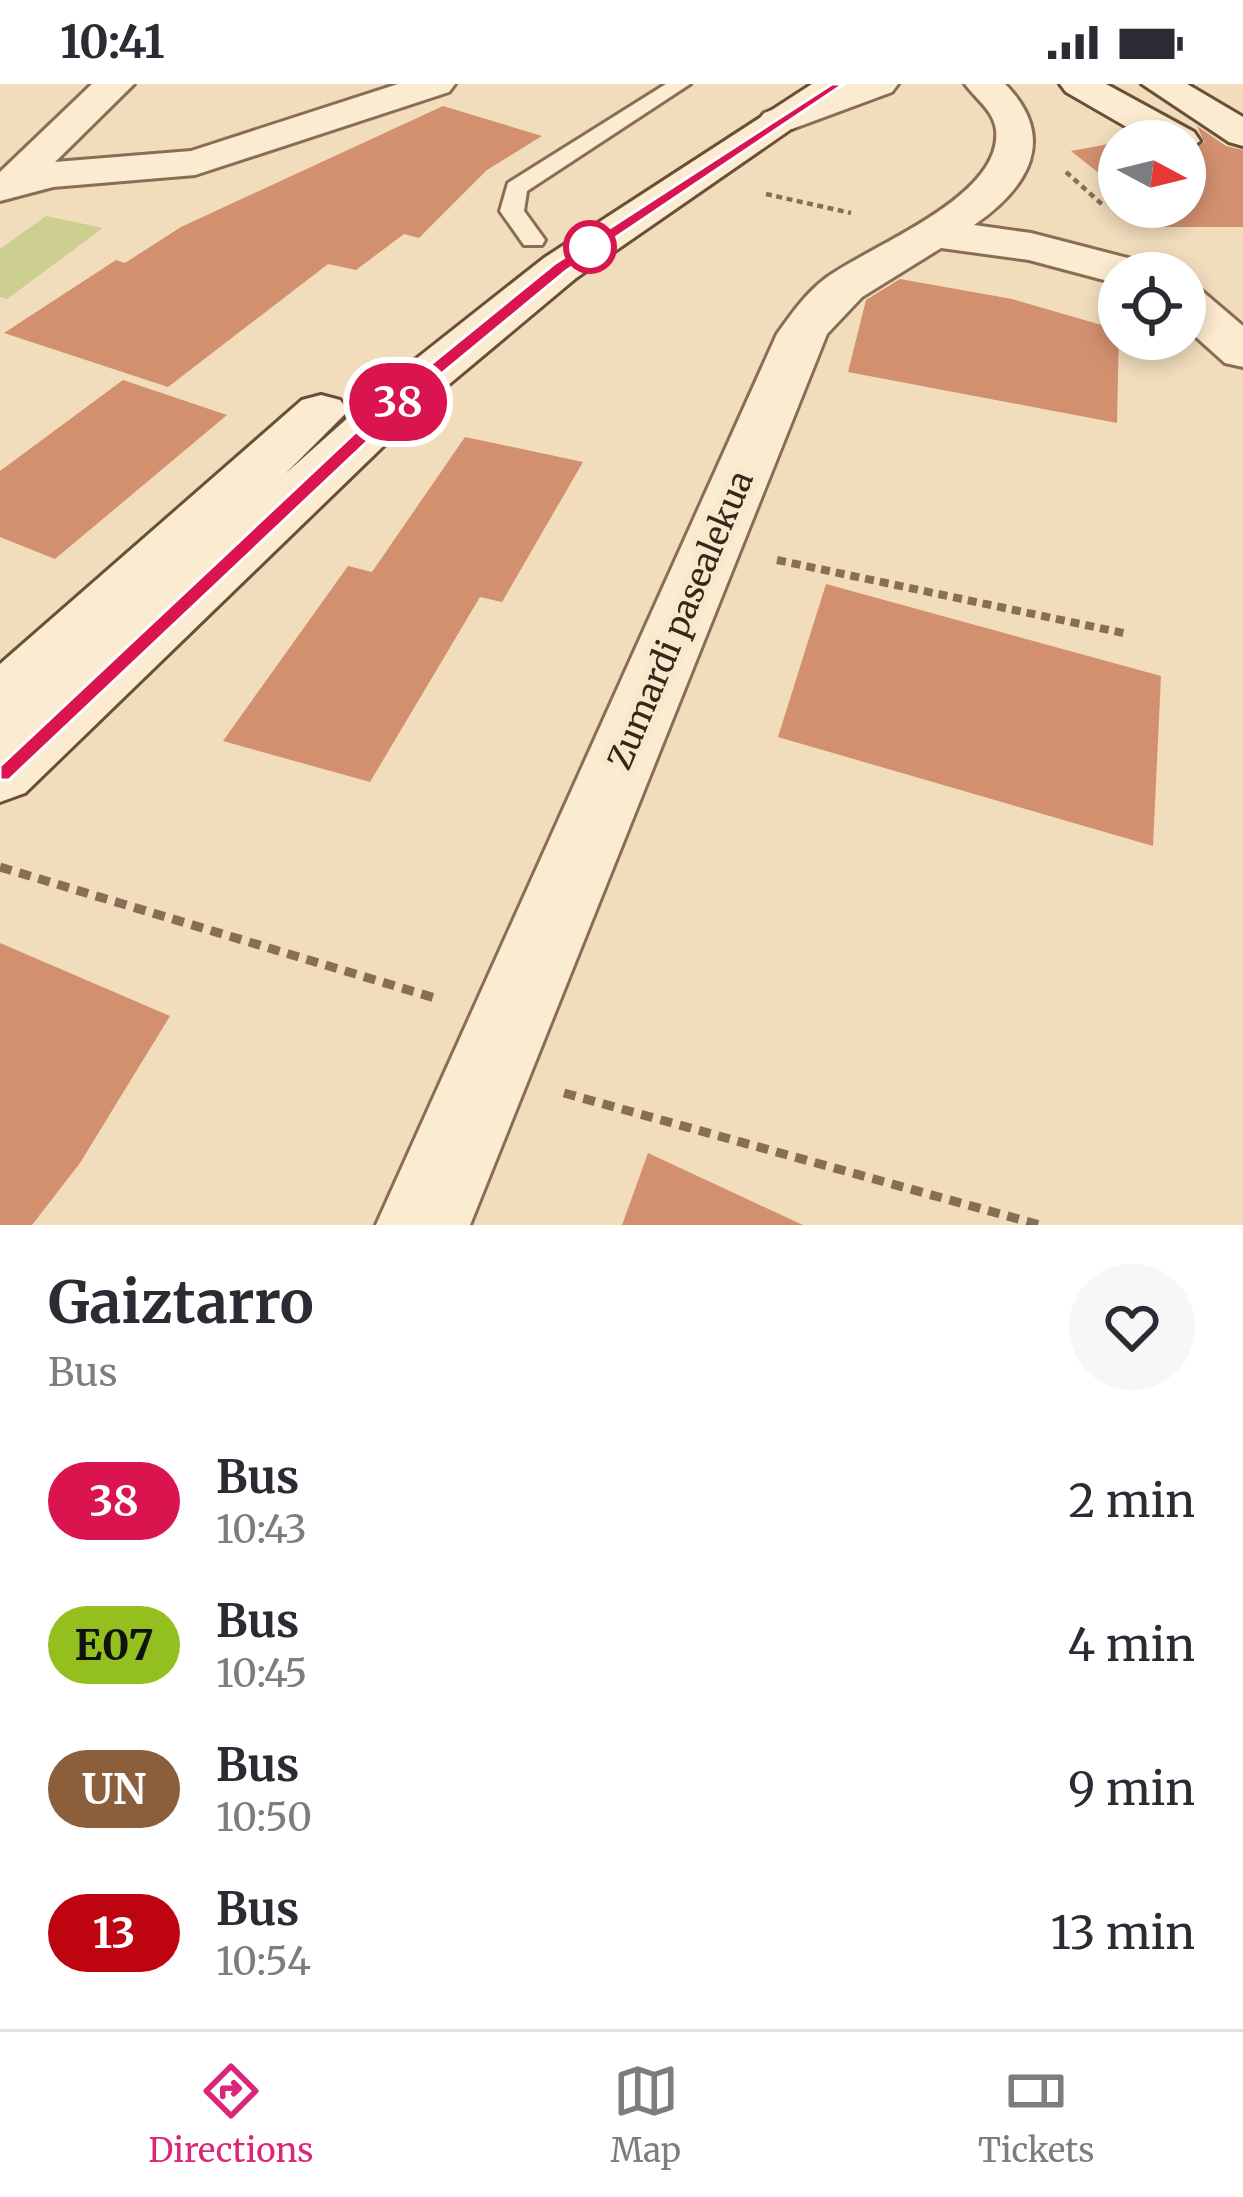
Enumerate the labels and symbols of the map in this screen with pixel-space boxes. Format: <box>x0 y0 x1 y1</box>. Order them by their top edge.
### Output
north arrow <box>1098 120 1206 228</box>
unlabelled marker <box>565 222 615 272</box>
line badge: 38 <box>344 363 452 441</box>
street label: Zumardi pasealekua <box>599 465 762 776</box>

